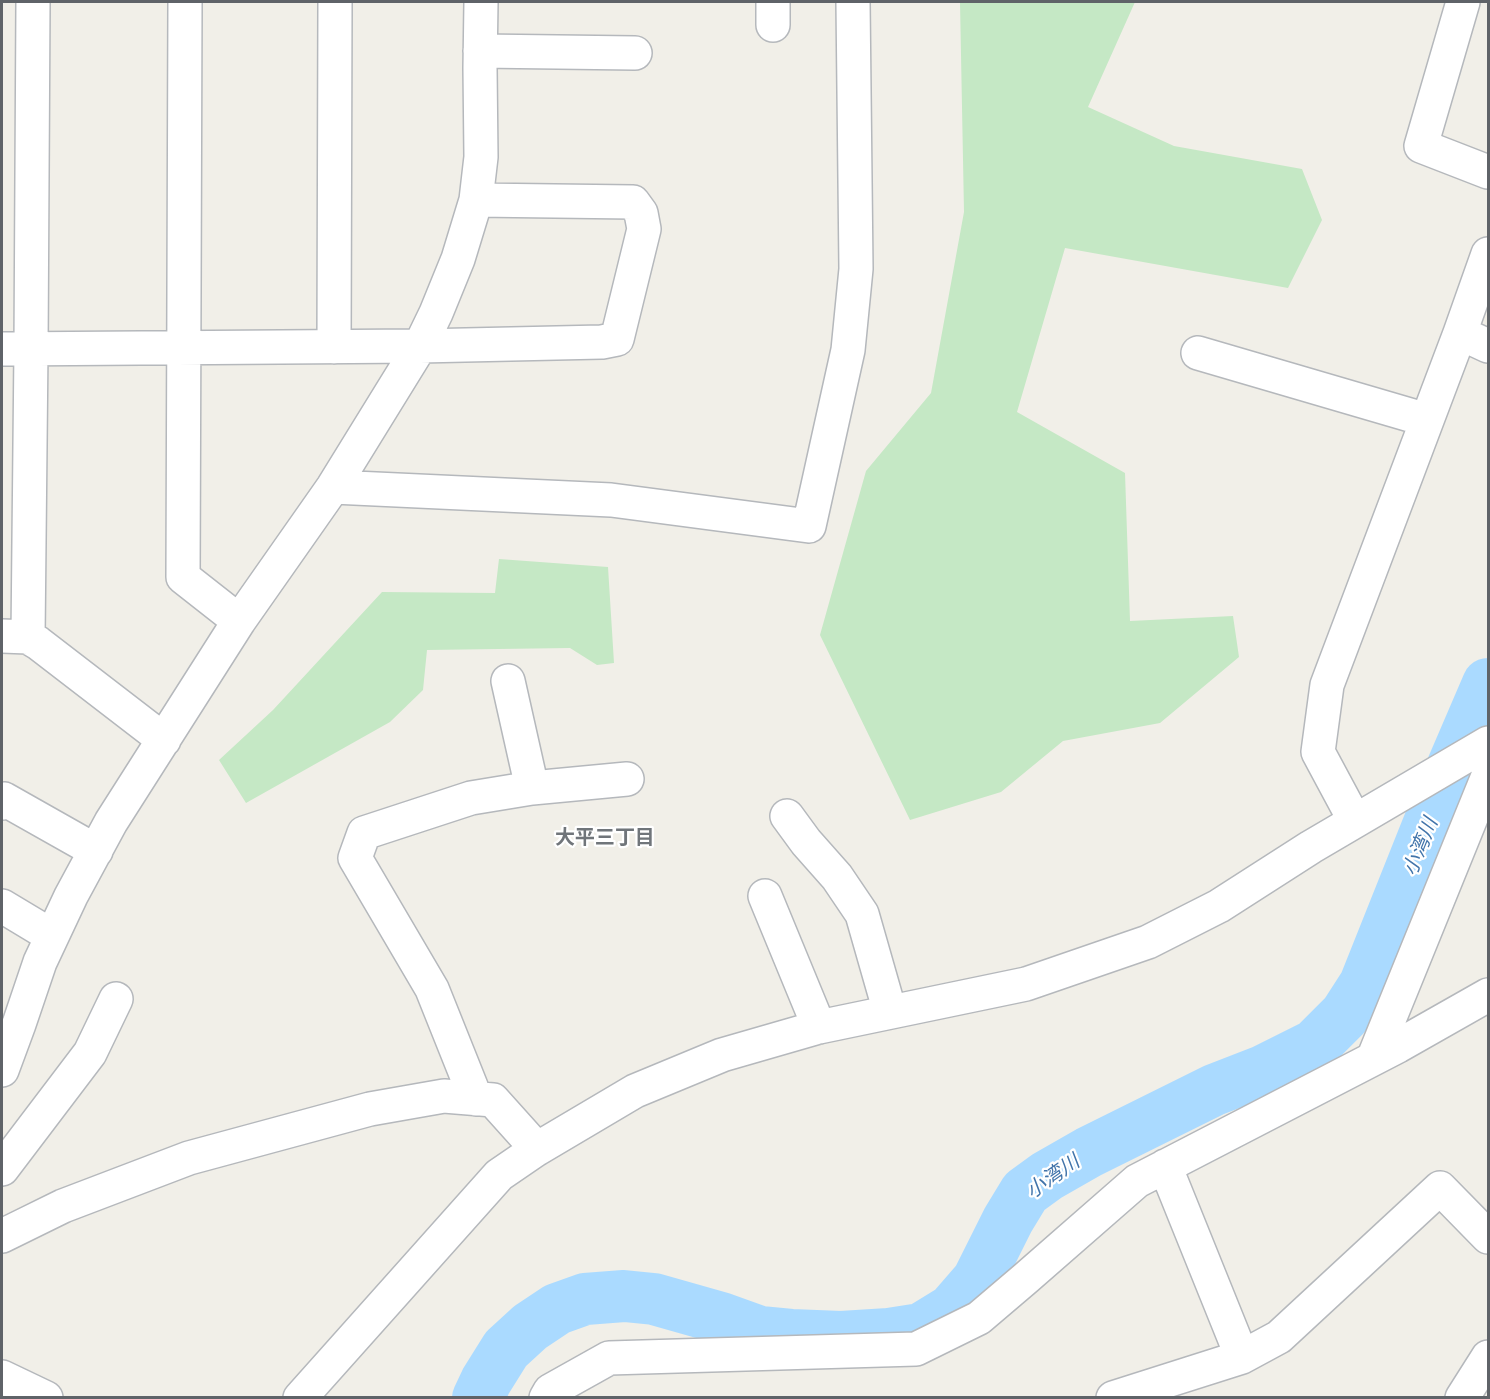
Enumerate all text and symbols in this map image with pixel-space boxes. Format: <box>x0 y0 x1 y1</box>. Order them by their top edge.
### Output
water label: 小湾川 <box>1399 815 1443 879</box>
district label: 大平三丁目 <box>555 826 655 850</box>
water label: 小湾川 <box>1022 1150 1084 1204</box>

